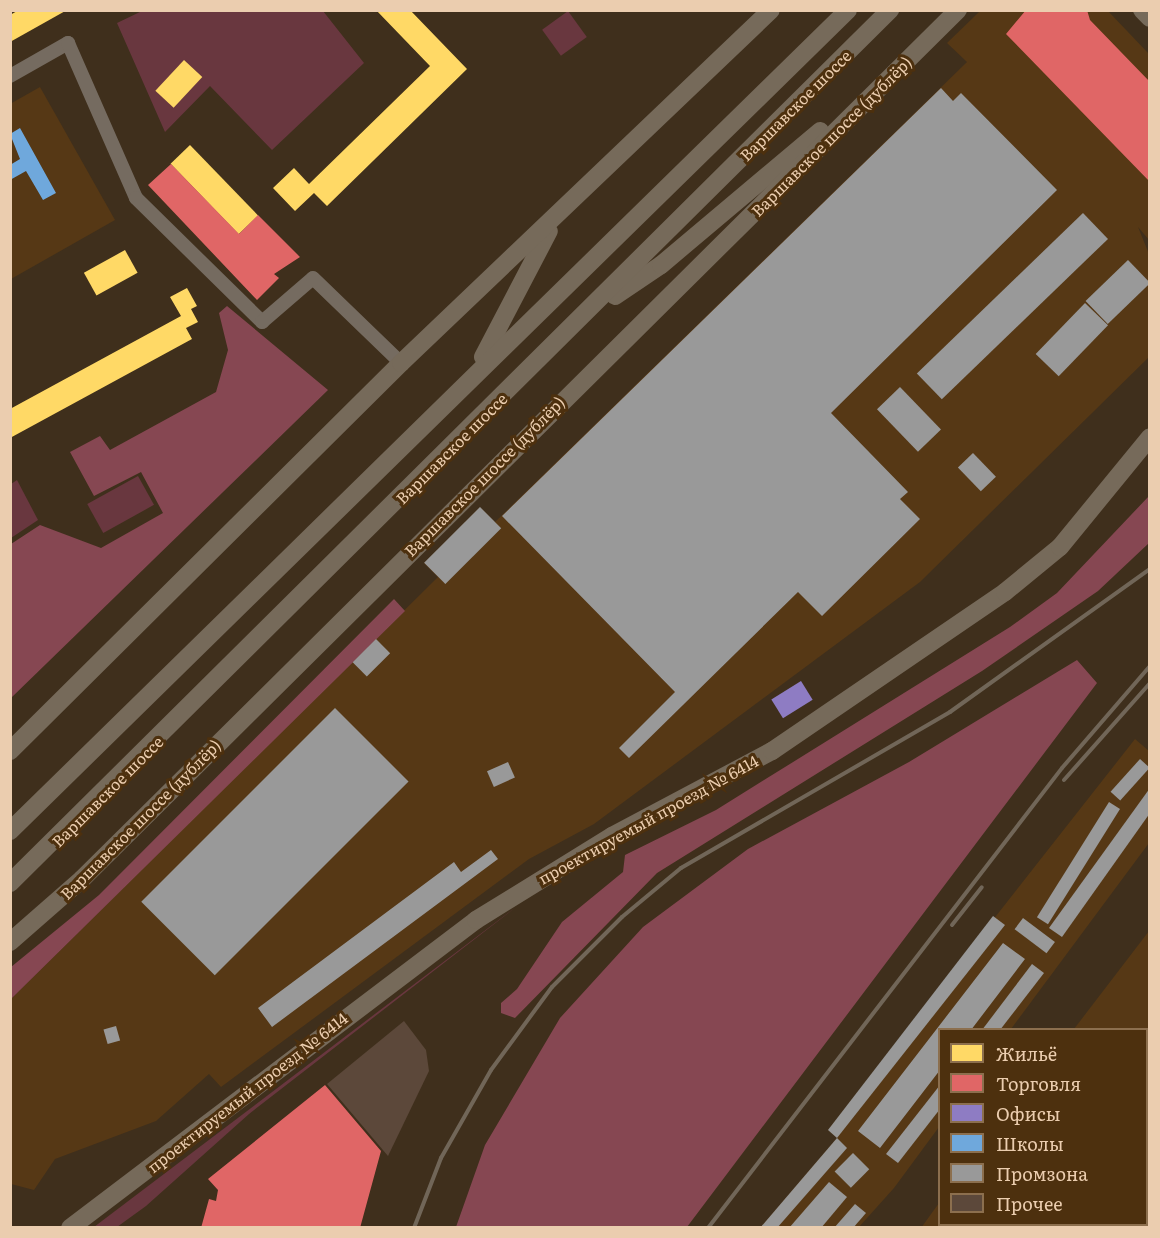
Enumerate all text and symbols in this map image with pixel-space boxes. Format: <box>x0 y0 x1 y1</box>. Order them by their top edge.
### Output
street label: Варшавское шоссе <box>736 46 854 164</box>
street label: Варшавское шоссе (дублёр) <box>747 52 915 220</box>
street label: Варшавское шоссе <box>392 389 510 507</box>
street label: Варшавское шоссе (дублёр) <box>400 392 568 560</box>
street label: Варшавское шоссе <box>48 732 166 850</box>
street label: Варшавское шоссе (дублёр) <box>56 735 224 903</box>
street label: проектируемый проезд № 6414 <box>535 750 761 888</box>
street label: проектируемый проезд № 6414 <box>143 1008 351 1176</box>
legend <box>938 1028 1148 1226</box>
text: Жильё <box>996 1040 1057 1067</box>
text: Торговля <box>996 1070 1081 1097</box>
text: Офисы <box>996 1100 1060 1127</box>
text: Школы <box>996 1130 1064 1157</box>
text: Промзона <box>996 1160 1088 1187</box>
text: Прочее <box>996 1190 1063 1217</box>

